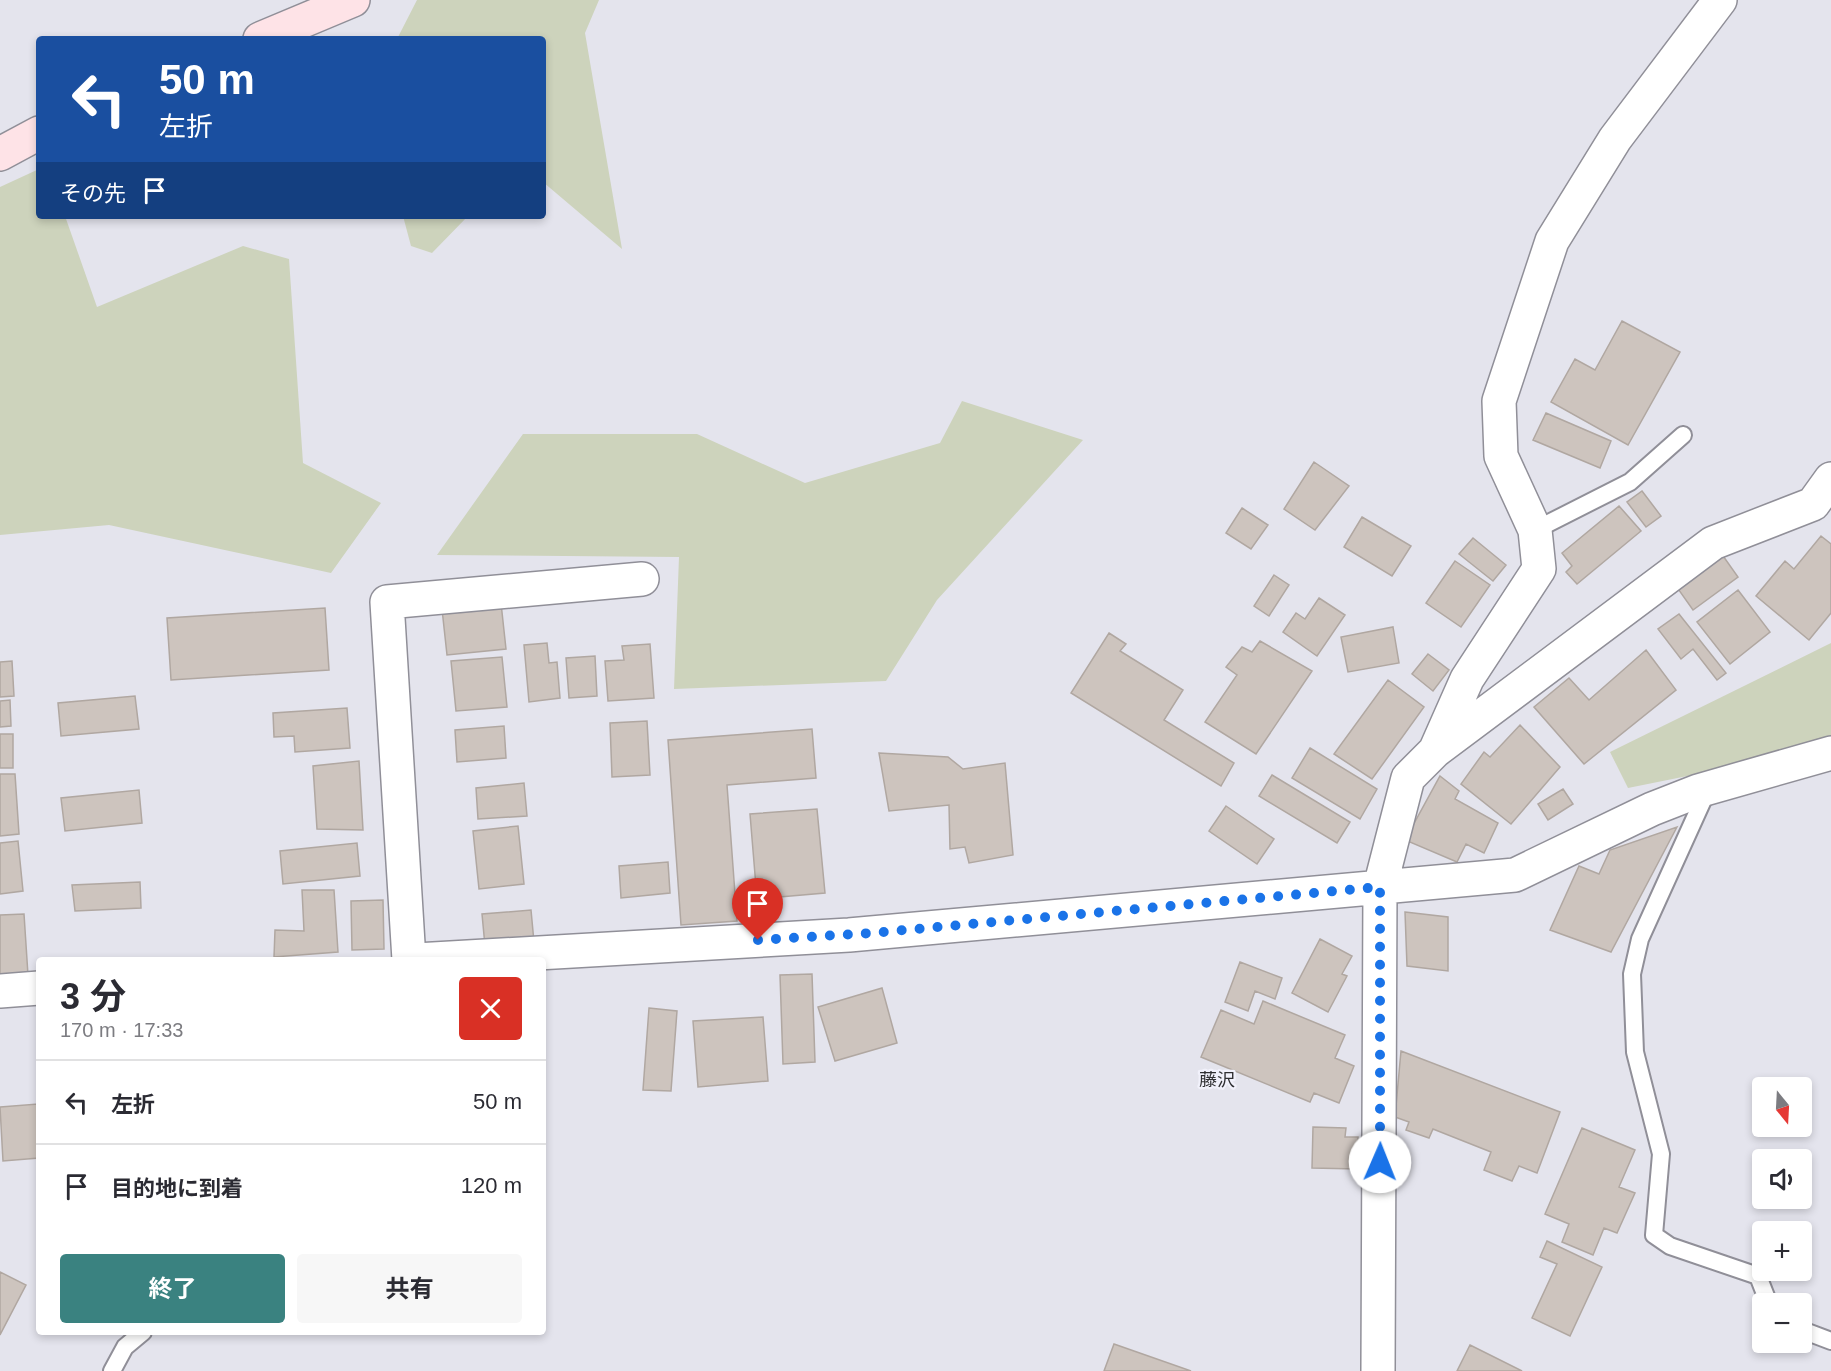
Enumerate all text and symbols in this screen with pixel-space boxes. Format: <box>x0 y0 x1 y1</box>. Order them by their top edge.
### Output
text: 50 m <box>159 56 255 103</box>
icon: left <box>60 60 138 138</box>
text: 左折 <box>159 112 213 142</box>
icon: arrive <box>138 174 171 207</box>
text: その先 <box>60 181 126 206</box>
pin <box>732 878 783 940</box>
icon: arrive <box>741 887 774 920</box>
text: 3 分 <box>60 976 126 1017</box>
button: close <box>459 977 522 1040</box>
text: 170 m · 17:33 <box>60 1019 183 1041</box>
district label: 藤沢 <box>1199 1070 1235 1090</box>
north arrow <box>1752 1077 1812 1137</box>
map controls <box>1752 1077 1812 1353</box>
icon: left <box>60 1086 93 1119</box>
text: 50 m <box>473 1089 522 1114</box>
text: 左折 <box>111 1092 155 1117</box>
position arrow <box>1348 1130 1412 1194</box>
button: sound <box>1752 1149 1812 1209</box>
icon: arrive <box>60 1170 93 1203</box>
text: 120 m <box>461 1173 522 1198</box>
text: 目的地に到着 <box>111 1176 243 1201</box>
button: + <box>1752 1221 1812 1281</box>
button: 終了 <box>60 1254 285 1323</box>
button: 共有 <box>297 1254 522 1323</box>
button: − <box>1752 1293 1812 1353</box>

